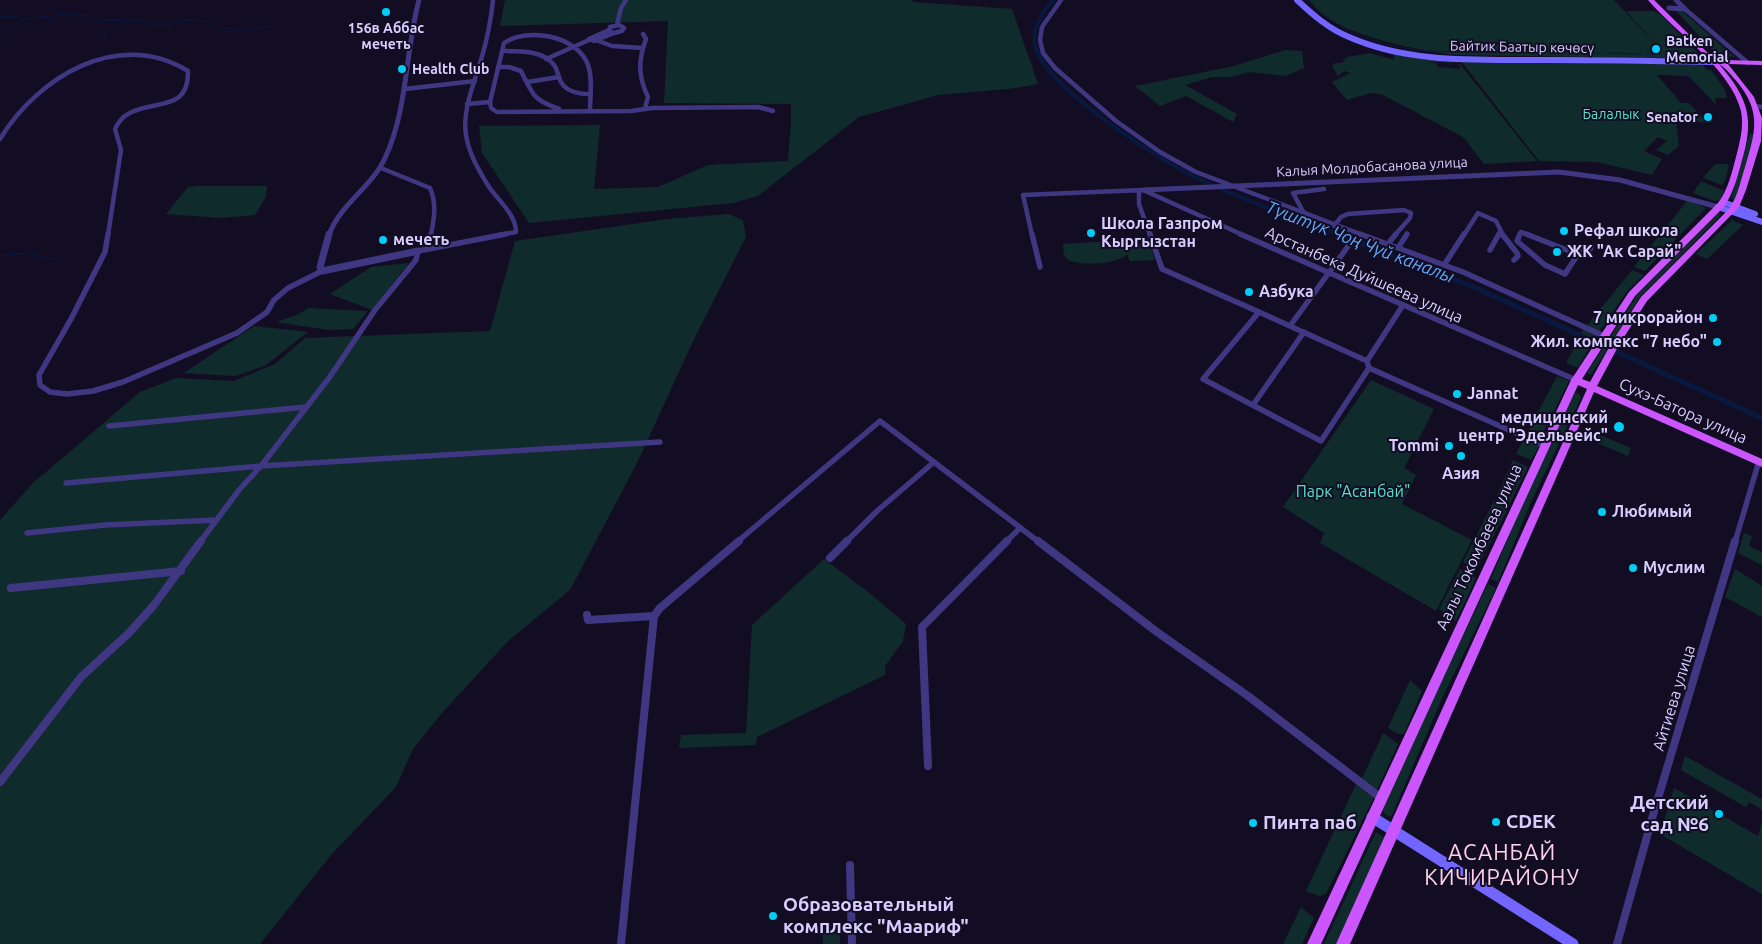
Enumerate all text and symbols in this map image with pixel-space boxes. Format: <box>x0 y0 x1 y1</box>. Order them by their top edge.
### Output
marker: 156в Аббас мечеть <box>380 6 392 18</box>
place label: 156в Аббас мечеть <box>348 20 424 52</box>
place label: Batken Memorial <box>1666 33 1729 65</box>
street label: Байтик Баатыр көчөсү <box>1450 37 1594 57</box>
marker: Batken Memorial <box>1650 43 1662 55</box>
place label: Health Club <box>412 61 489 77</box>
marker: Health Club <box>396 63 408 75</box>
park label: Балалык <box>1582 106 1640 122</box>
place label: Senator <box>1646 109 1698 125</box>
marker: Senator <box>1702 111 1714 123</box>
street label: Калыя Молдобасанова улица <box>1276 154 1468 180</box>
water label: Түштүк Чоң Чүй каналы <box>1263 196 1457 288</box>
place label: Школа Газпром Кыргызстан <box>1101 214 1223 252</box>
place label: Рефал школа <box>1574 221 1679 241</box>
street label: Арстанбека Дуйшеева улица <box>1262 223 1466 327</box>
marker: Рефал школа <box>1558 225 1570 237</box>
marker: Школа Газпром Кыргызстан <box>1085 227 1097 239</box>
place label: мечеть <box>393 230 449 250</box>
marker: мечеть <box>377 234 389 246</box>
place label: ЖК "Ак Сарай" <box>1567 242 1681 262</box>
marker: ЖК "Ак Сарай" <box>1551 246 1563 258</box>
place label: Азбука <box>1259 282 1314 302</box>
marker: Азбука <box>1243 286 1255 298</box>
place label: 7 микрорайон <box>1593 308 1703 328</box>
marker: 7 микрорайон <box>1707 312 1719 324</box>
place label: Жил. компекс "7 небо" <box>1530 332 1707 352</box>
marker: Жил. компекс "7 небо" <box>1711 336 1723 348</box>
street label: Сухэ-Батора улица <box>1616 374 1750 448</box>
place label: Jannat <box>1467 384 1518 404</box>
marker: Jannat <box>1451 388 1463 400</box>
place label: медицинский центр "Эдельвейс" <box>1458 408 1608 446</box>
marker: медицинский центр "Эдельвейс" <box>1612 420 1626 434</box>
place label: Tommi <box>1389 436 1439 456</box>
marker: Tommi <box>1443 440 1455 452</box>
marker: Азия <box>1455 450 1467 462</box>
street label: Аалы Токомбаева улица <box>1432 461 1526 633</box>
place label: Азия <box>1442 464 1480 484</box>
park label: Парк "Асанбай" <box>1296 482 1410 502</box>
place label: Любимый <box>1612 502 1692 522</box>
marker: Любимый <box>1596 506 1608 518</box>
place label: Муслим <box>1643 558 1705 578</box>
marker: Муслим <box>1627 562 1639 574</box>
street label: Айтиева улица <box>1649 643 1699 753</box>
place label: Детский сад №6 <box>1630 792 1709 836</box>
marker: Детский сад №6 <box>1713 808 1725 820</box>
place label: CDEK <box>1506 811 1556 833</box>
place label: Пинта паб <box>1263 812 1357 834</box>
marker: CDEK <box>1490 816 1502 828</box>
marker: Пинта паб <box>1247 817 1259 829</box>
district label: АСАНБАЙ КИЧИРАЙОНУ <box>1423 840 1581 891</box>
place label: Образовательный комплекс "Маариф" <box>783 894 969 938</box>
marker: Образовательный комплекс "Маариф" <box>767 910 779 922</box>

